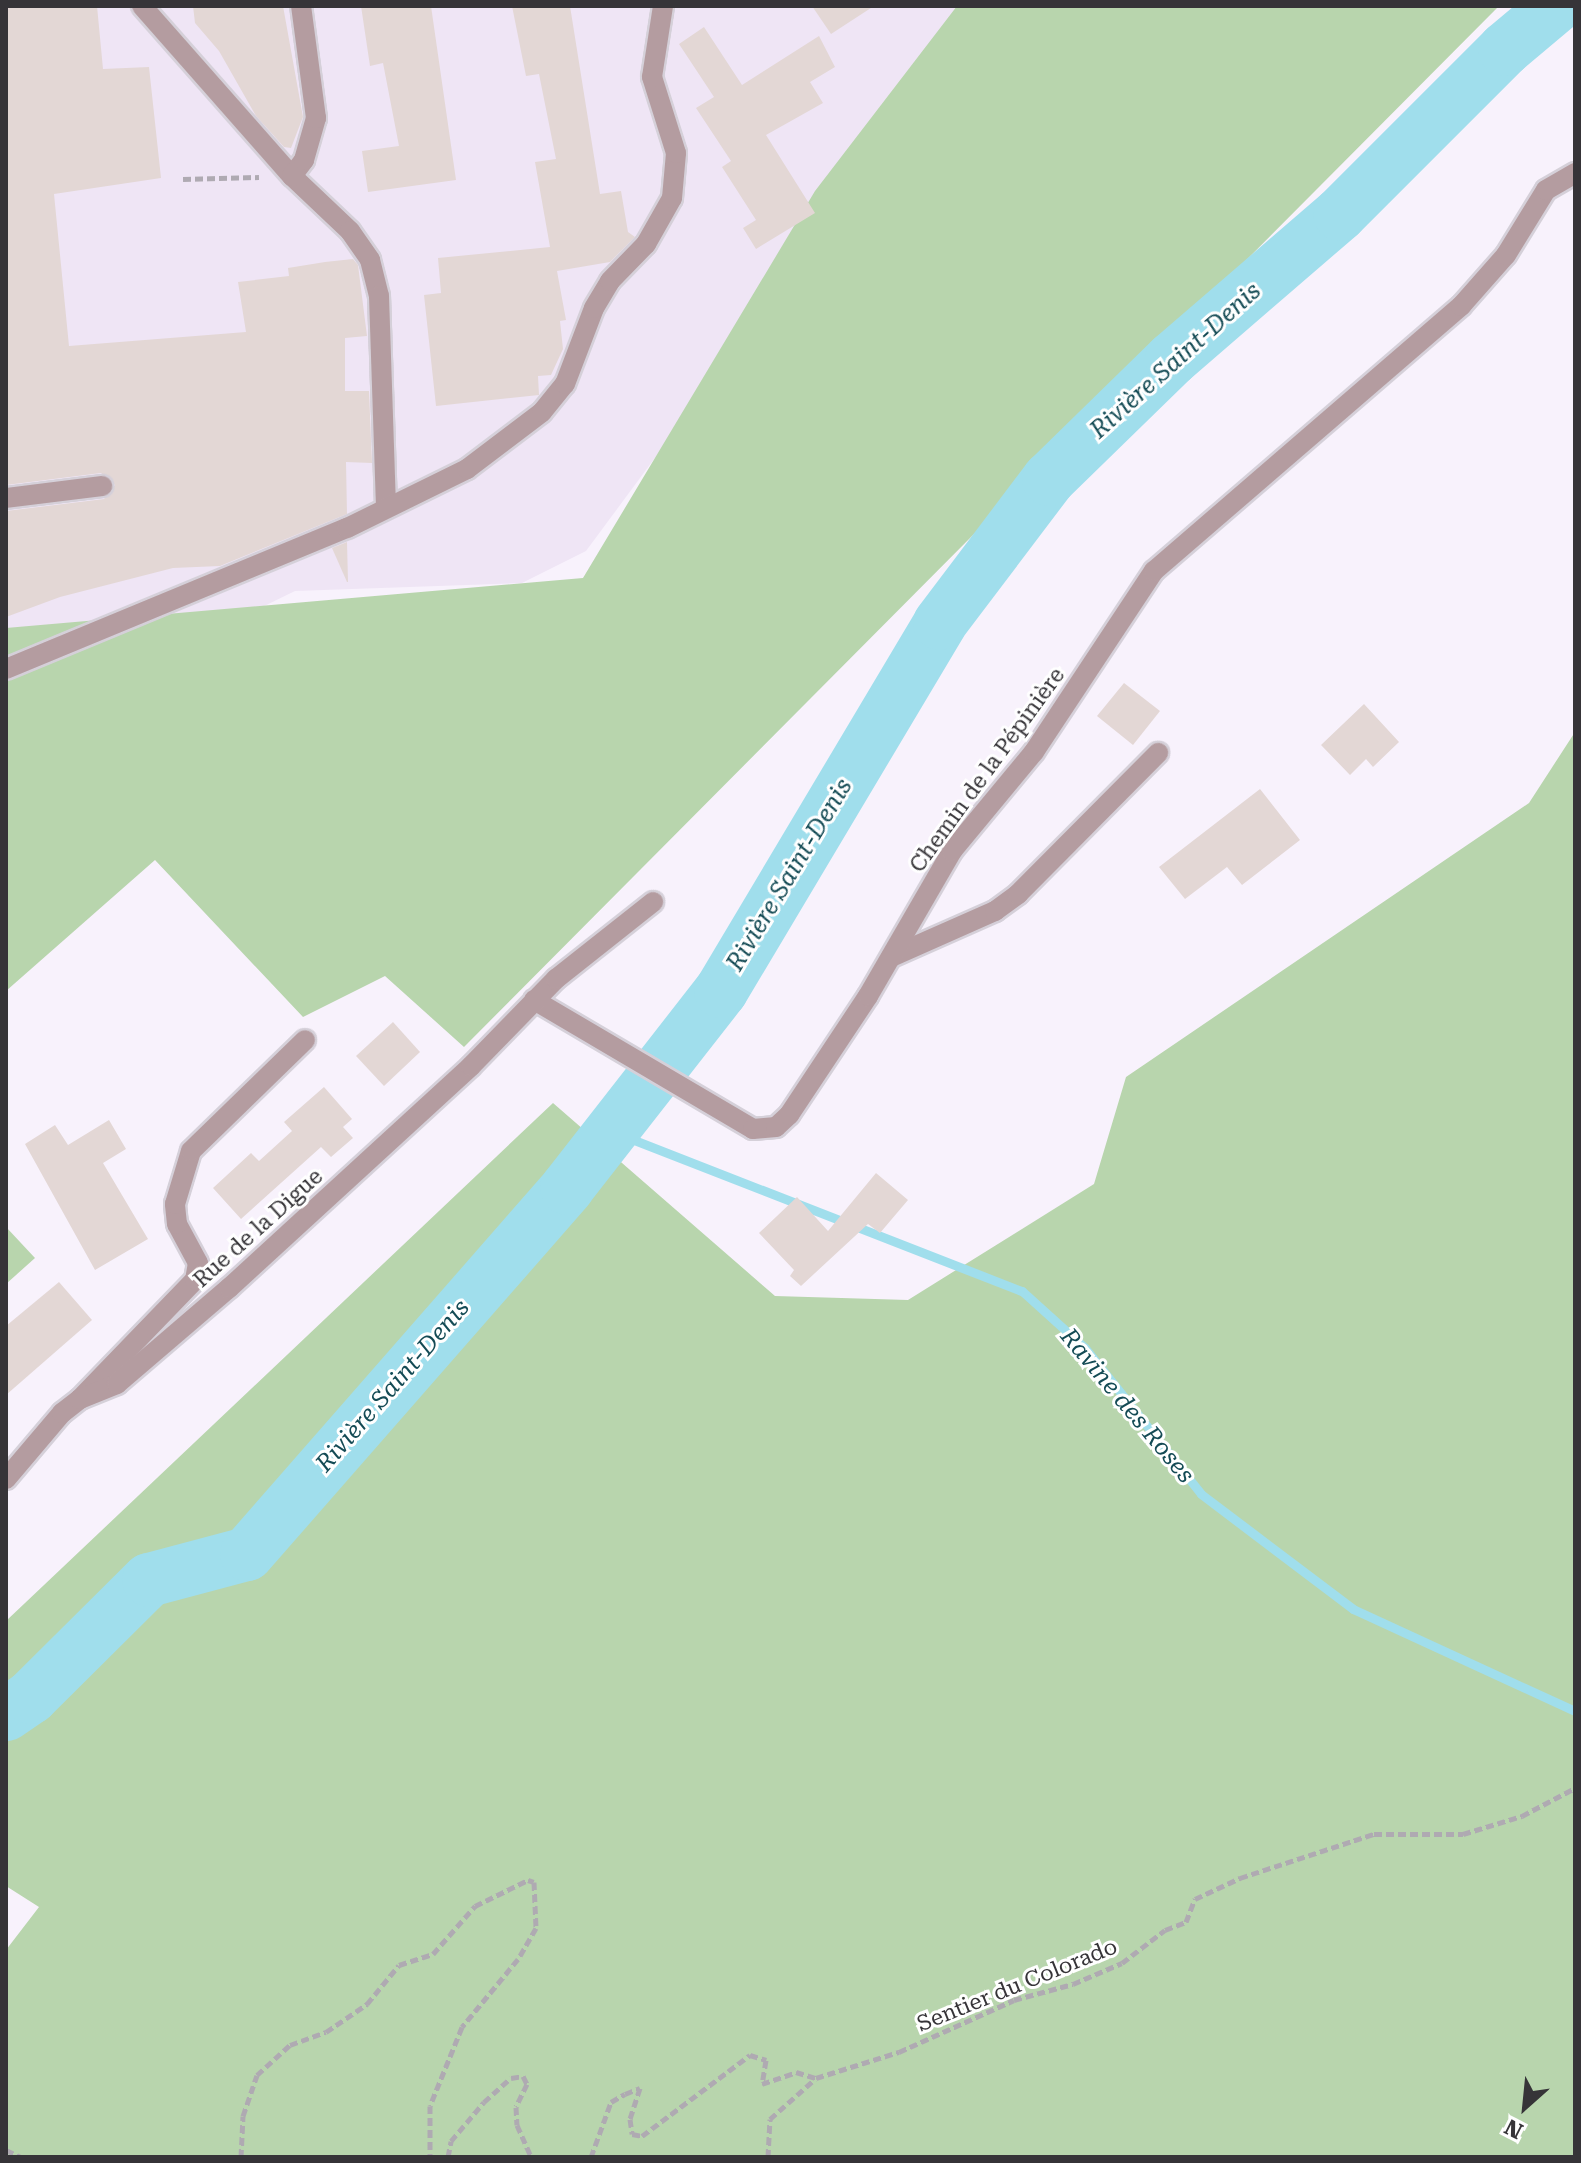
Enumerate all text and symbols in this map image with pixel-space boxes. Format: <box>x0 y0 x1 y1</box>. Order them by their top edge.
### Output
water label: Rivière Saint-Denis <box>1085 277 1267 445</box>
street label: Chemin de la Pépinière <box>904 663 1070 877</box>
water label: Rivière Saint-Denis <box>721 774 859 976</box>
street label: Rue de la Digue <box>188 1163 328 1293</box>
water label: Rivière Saint-Denis <box>310 1294 476 1478</box>
water label: Ravine des Roses <box>1054 1323 1200 1489</box>
street label: Sentier du Colorado <box>913 1933 1121 2037</box>
north arrow <box>1485 2067 1565 2147</box>
text: N <box>1501 2114 1527 2144</box>

